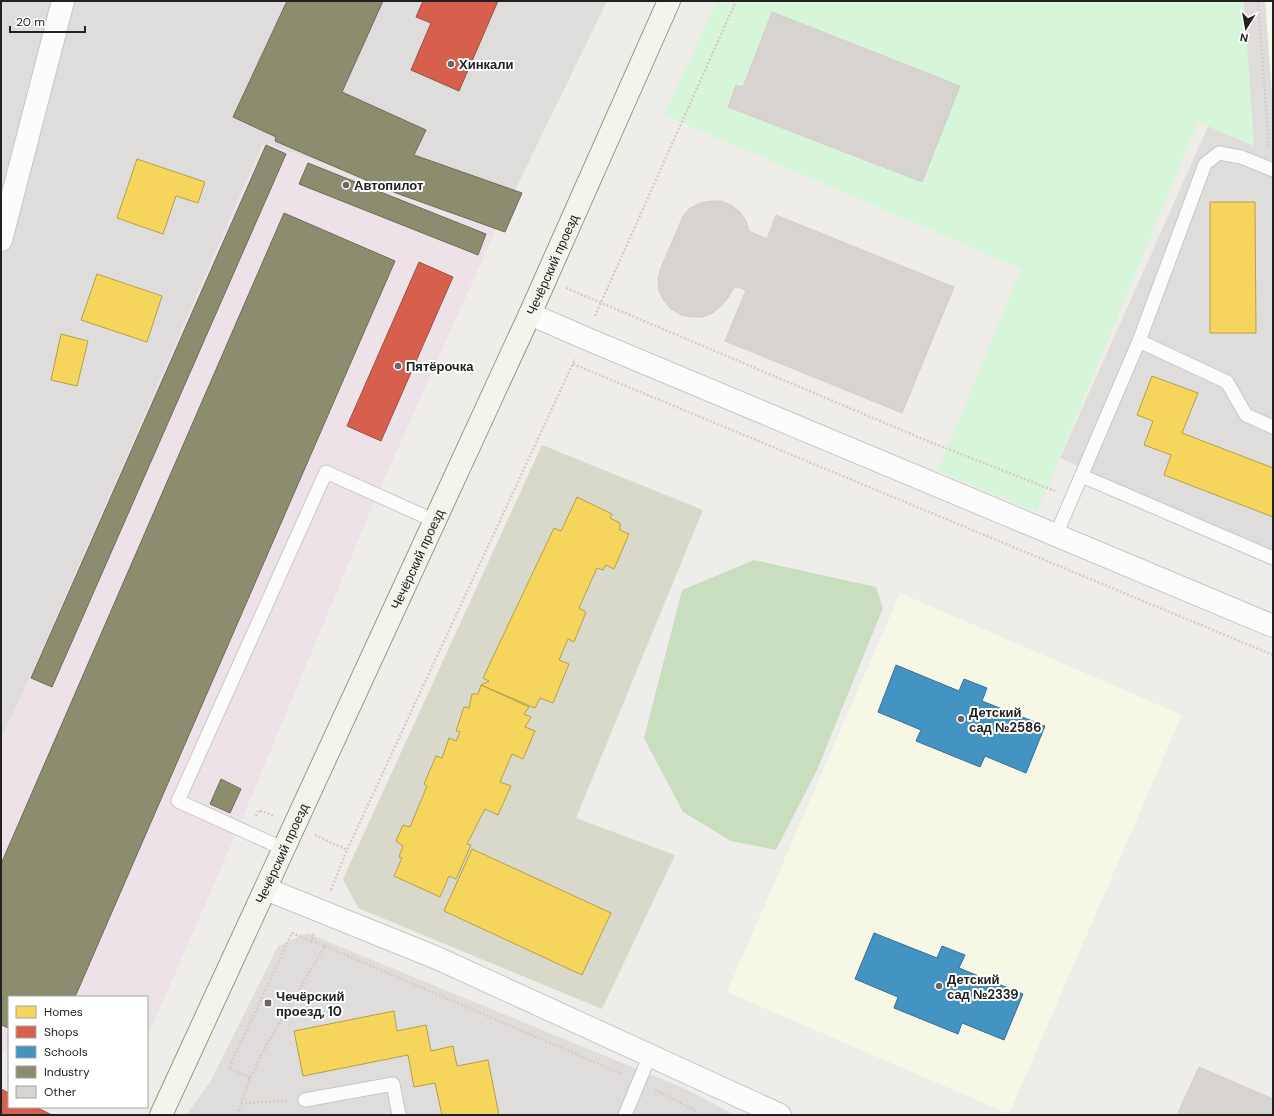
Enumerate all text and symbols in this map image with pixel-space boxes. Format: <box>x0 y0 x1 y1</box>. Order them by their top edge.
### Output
scale bar <box>10 8 85 34</box>
north arrow <box>1226 8 1266 48</box>
text: 20 m <box>16 14 45 30</box>
text: N <box>1239 30 1249 45</box>
place label: Хинкали <box>459 56 514 73</box>
marker: Хинкали <box>446 59 456 69</box>
place label: Автопилот <box>354 177 423 194</box>
marker: Автопилот <box>341 180 351 190</box>
street label: Чечёрский проезд <box>523 211 582 318</box>
place label: Пятёрочка <box>406 358 474 375</box>
marker: Пятёрочка <box>393 361 403 371</box>
street label: Чечёрский проезд <box>387 506 448 612</box>
place label: Детский сад №2586 <box>969 704 1041 736</box>
marker: Детский сад №2586 <box>956 714 966 724</box>
street label: Чечёрский проезд <box>252 800 313 907</box>
place label: Детский сад №2339 <box>947 971 1019 1003</box>
marker: Детский сад №2339 <box>934 981 944 991</box>
place label: Чечёрский проезд, 10 <box>276 988 344 1020</box>
legend <box>8 996 148 1108</box>
marker: Чечёрский проезд, 10 <box>263 998 273 1008</box>
text: Homes <box>44 1004 83 1020</box>
text: Shops <box>44 1024 79 1040</box>
text: Schools <box>44 1044 88 1060</box>
text: Industry <box>44 1064 90 1080</box>
text: Other <box>44 1084 77 1100</box>

